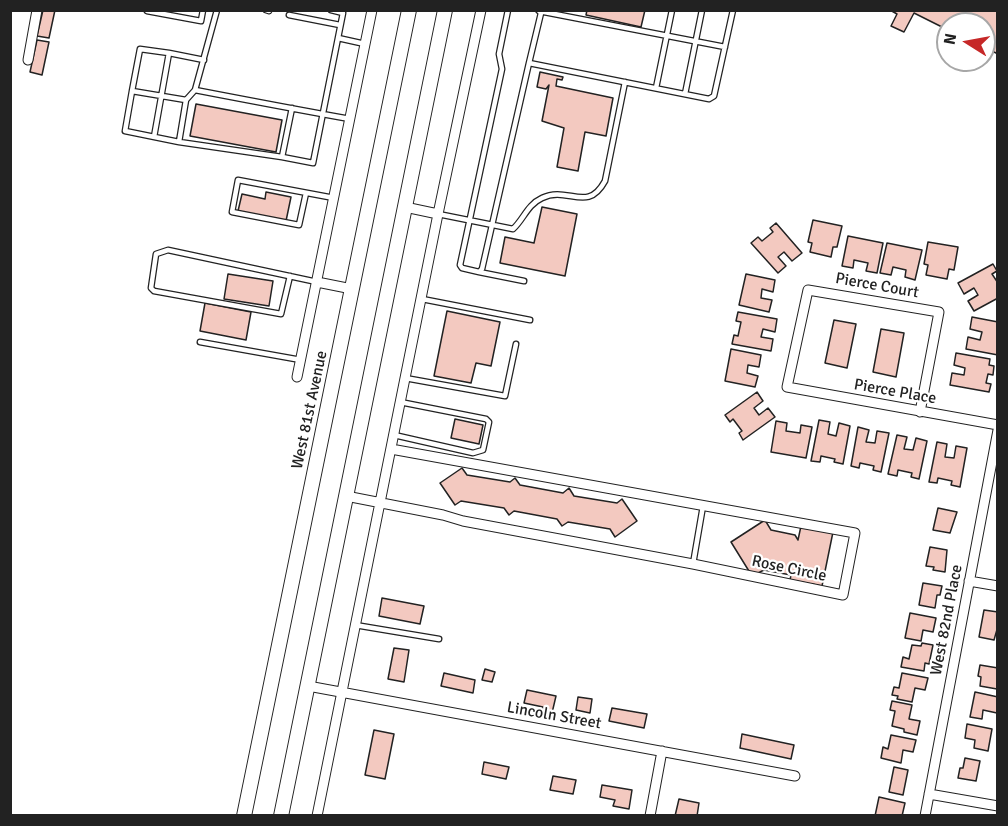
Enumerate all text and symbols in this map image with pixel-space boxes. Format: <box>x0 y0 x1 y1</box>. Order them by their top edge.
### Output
north arrow <box>936 12 996 72</box>
text: N <box>939 32 961 46</box>
street label: Pierce Court <box>834 269 920 303</box>
street label: West 81st Avenue <box>288 349 332 471</box>
street label: Pierce Place <box>852 375 938 409</box>
street label: Rose Circle <box>750 552 828 586</box>
street label: West 82nd Place <box>927 563 967 677</box>
street label: Lincoln Street <box>505 698 603 734</box>

